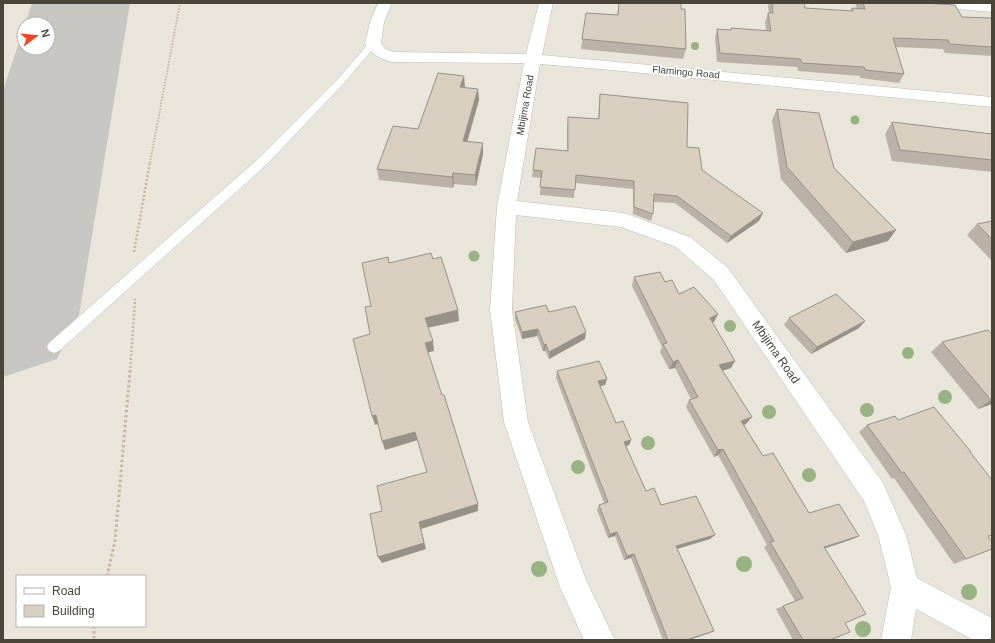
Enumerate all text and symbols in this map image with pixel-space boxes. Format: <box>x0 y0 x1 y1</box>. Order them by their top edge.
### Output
north arrow <box>16 16 56 56</box>
text: N <box>39 28 52 39</box>
street label: Flamingo Road <box>652 64 720 80</box>
street label: Mbijima Road <box>514 74 536 136</box>
street label: Mbijima Road <box>749 318 803 386</box>
legend <box>16 575 146 627</box>
text: Road <box>52 584 81 598</box>
text: Building <box>52 604 95 618</box>

